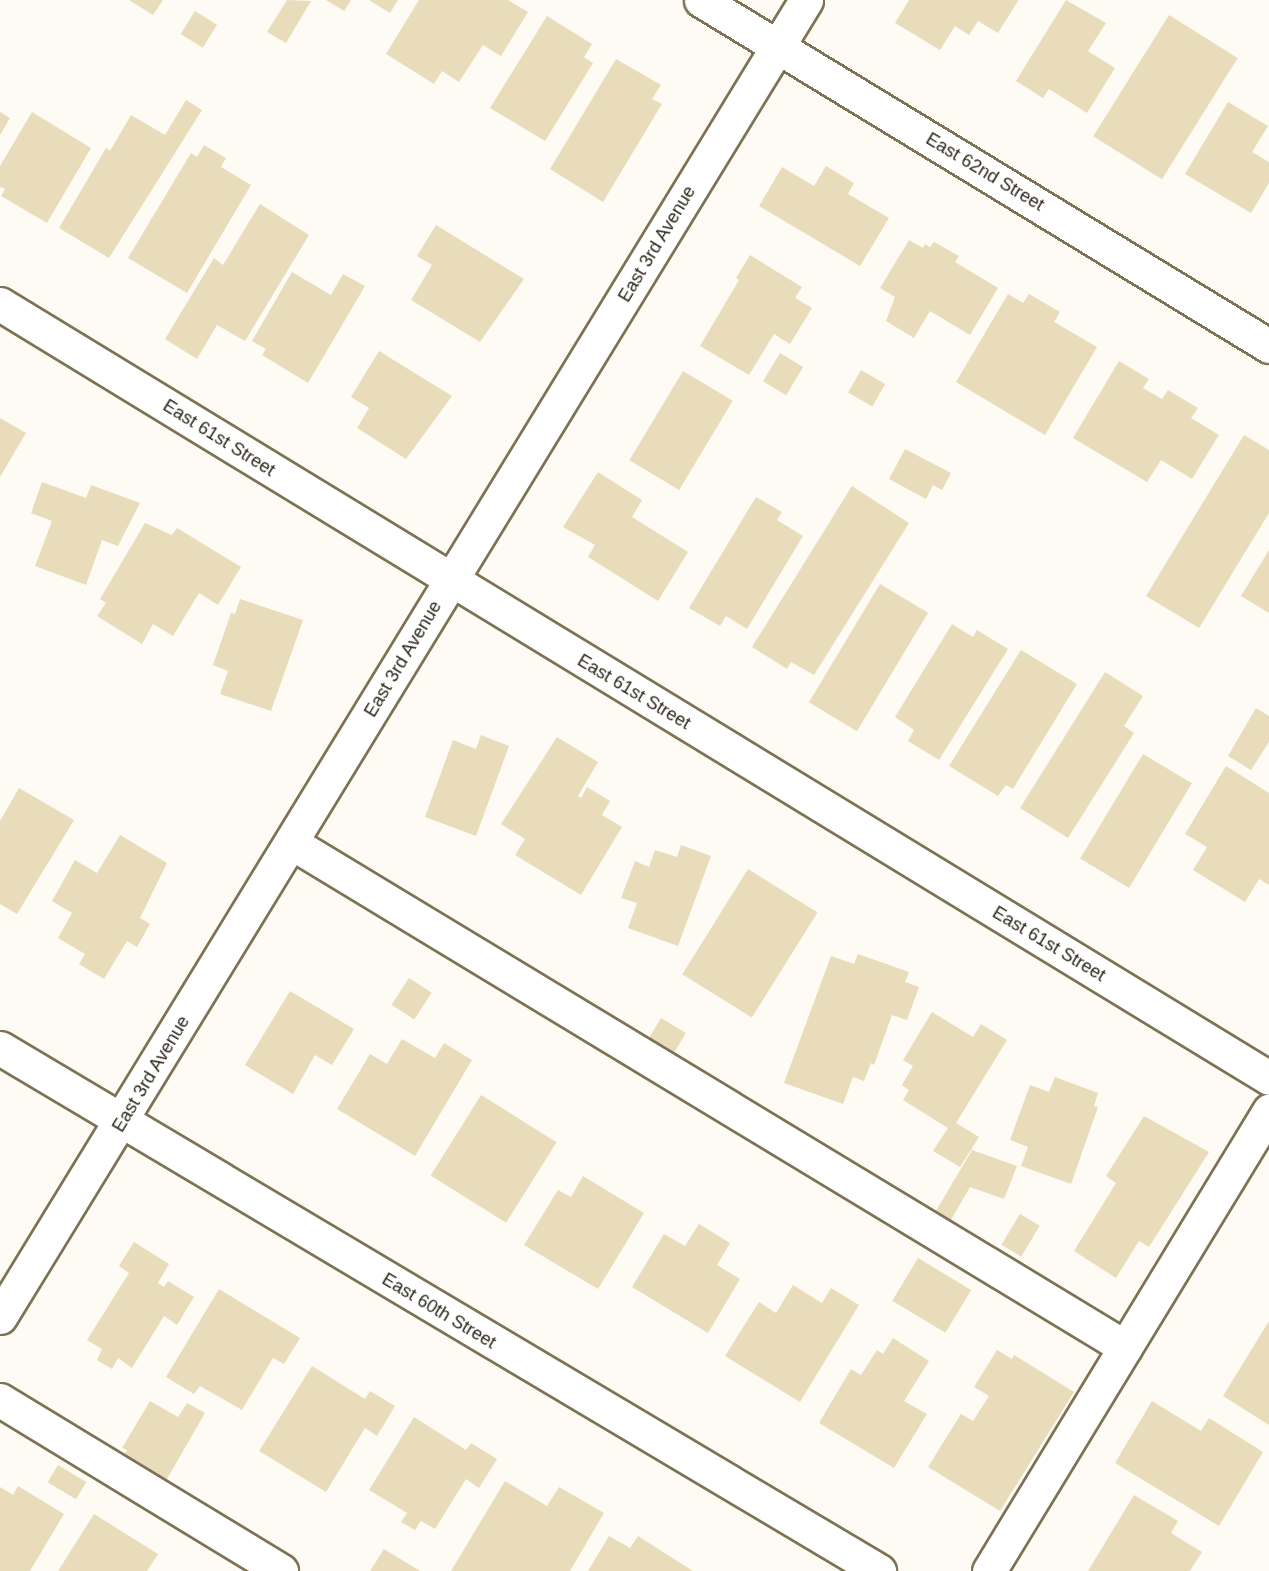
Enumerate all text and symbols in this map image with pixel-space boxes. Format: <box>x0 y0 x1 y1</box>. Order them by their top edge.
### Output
street label: East 62nd Street <box>922 128 1048 216</box>
street label: East 3rd Avenue <box>614 182 700 306</box>
street label: East 61st Street <box>159 395 279 481</box>
street label: East 3rd Avenue <box>360 597 446 721</box>
street label: East 61st Street <box>574 650 694 734</box>
street label: East 61st Street <box>989 902 1109 986</box>
street label: East 3rd Avenue <box>108 1012 194 1136</box>
street label: East 60th Street <box>378 1269 500 1353</box>

